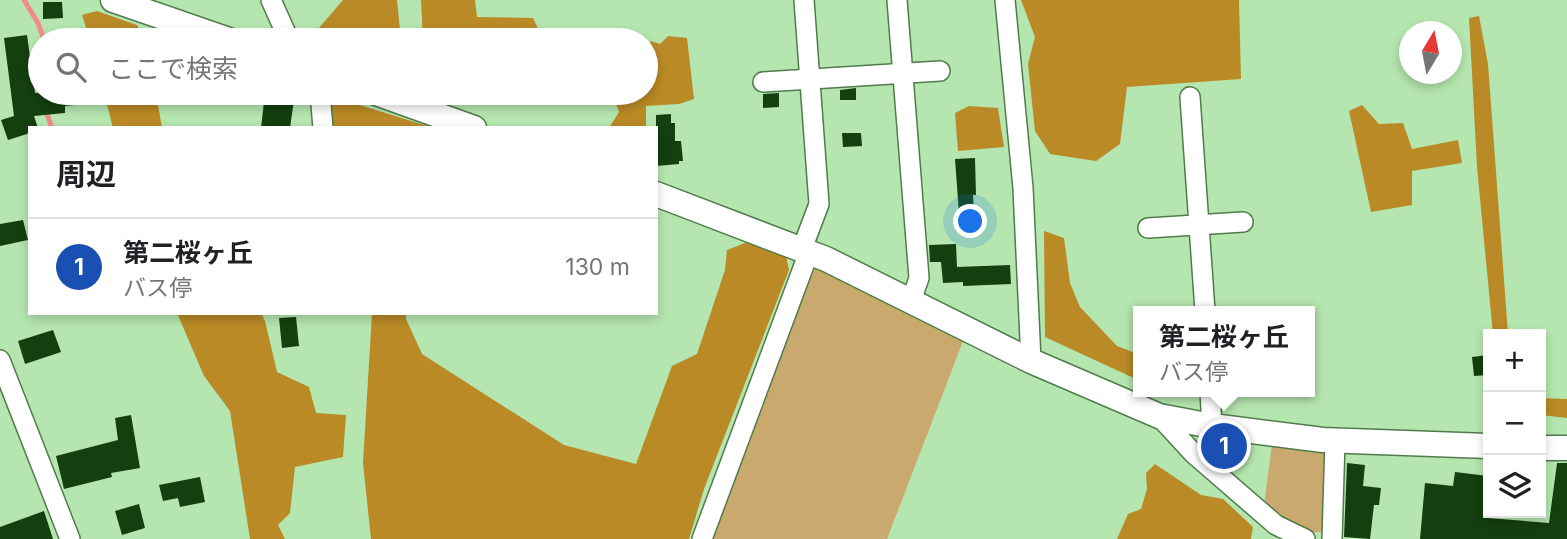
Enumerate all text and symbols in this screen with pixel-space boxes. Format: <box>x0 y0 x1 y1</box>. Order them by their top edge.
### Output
north arrow <box>1399 21 1462 84</box>
search box <box>28 28 658 105</box>
icon: search <box>52 48 90 86</box>
text: ここで検索 <box>108 53 238 84</box>
text: 周辺 <box>56 156 116 192</box>
your location <box>953 204 987 238</box>
text: 第二桜ヶ丘 <box>123 237 253 268</box>
text: 1 <box>74 253 84 281</box>
text: 130 m <box>565 253 630 281</box>
text: バス停 <box>123 274 192 302</box>
popup <box>1133 306 1315 397</box>
text: 第二桜ヶ丘 <box>1159 321 1289 352</box>
map controls <box>1483 329 1546 518</box>
button: + <box>1483 329 1546 392</box>
text: バス停 <box>1159 358 1228 386</box>
button: − <box>1483 392 1546 455</box>
pin: 1 <box>1201 420 1247 472</box>
button: layers <box>1483 455 1546 518</box>

